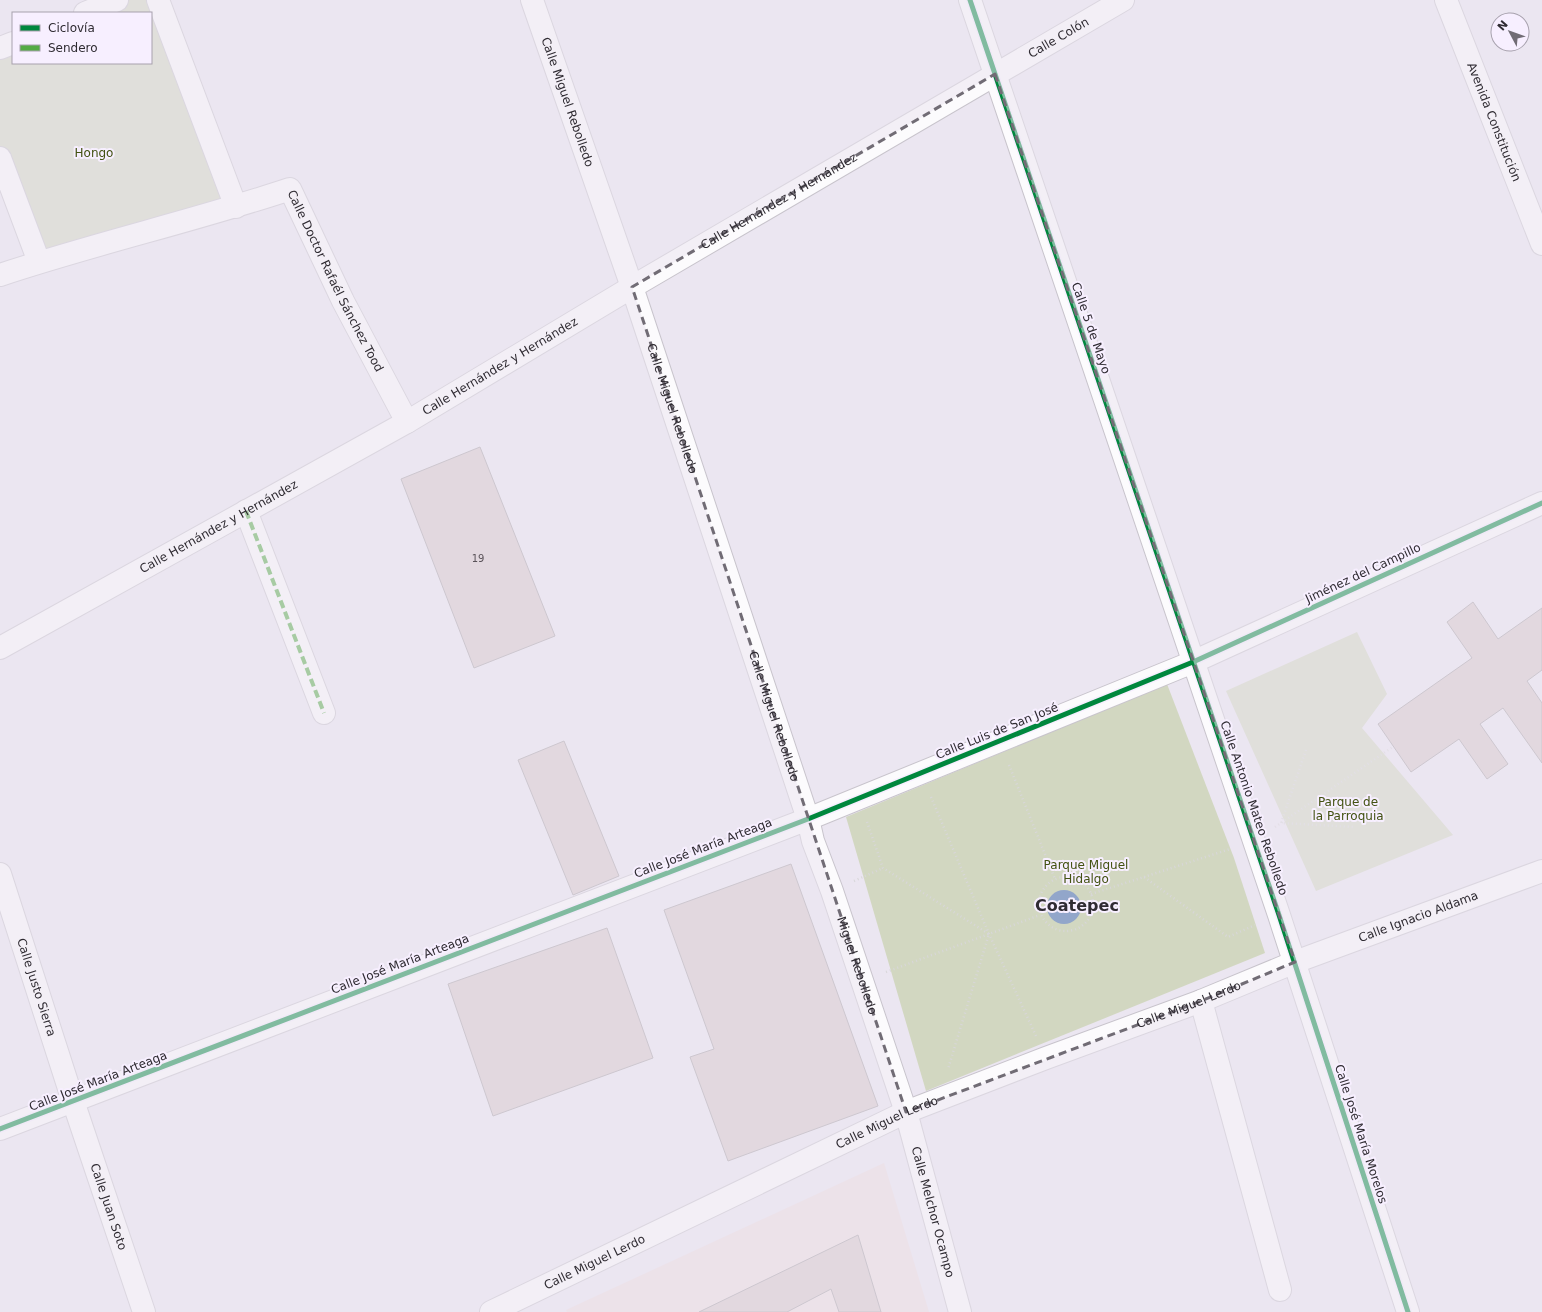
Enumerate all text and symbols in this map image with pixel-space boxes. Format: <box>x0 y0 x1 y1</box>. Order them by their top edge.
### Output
legend <box>12 12 152 64</box>
north arrow <box>1490 12 1530 52</box>
street label: Calle Colón <box>1026 15 1091 61</box>
text: N <box>1495 18 1511 34</box>
text: Ciclovía <box>48 21 95 35</box>
street label: Calle Miguel Rebolledo <box>538 35 597 169</box>
text: Sendero <box>48 41 98 55</box>
street label: Avenida Constitución <box>1464 60 1524 183</box>
park label: Hongo <box>75 146 113 160</box>
street label: Calle Hernández y Hernández <box>698 150 859 252</box>
street label: Calle Doctor Rafaél Sánchez Tood <box>284 188 386 374</box>
street label: Calle 5 de Mayo <box>1069 280 1113 376</box>
street label: Calle Hernández y Hernández <box>420 314 580 418</box>
street label: Calle Miguel Rebolledo <box>644 342 700 476</box>
street label: Calle Hernández y Hernández <box>137 477 300 576</box>
street label: Jiménez del Campillo <box>1302 540 1423 606</box>
house number: 19 <box>472 553 484 564</box>
street label: Calle Miguel Rebolledo <box>746 649 802 783</box>
street label: Calle Luis de San José <box>934 700 1060 762</box>
street label: Calle Antonio Mateo Rebolledo <box>1217 719 1291 897</box>
park label: Parque de la Parroquia <box>1312 795 1384 823</box>
street label: Calle José María Arteaga <box>632 815 774 881</box>
park label: Parque Miguel Hidalgo <box>1044 858 1128 886</box>
street label: Calle Ignacio Aldama <box>1356 888 1480 945</box>
district label: Coatepec <box>1035 896 1119 915</box>
street label: Miguel Rebolledo <box>834 915 880 1017</box>
street label: Calle José María Arteaga <box>329 931 471 997</box>
street label: Calle Justo Sierra <box>14 936 59 1038</box>
street label: Calle Miguel Lerdo <box>1135 978 1243 1031</box>
street label: Calle José María Arteaga <box>27 1048 169 1114</box>
street label: Calle José María Morelos <box>1332 1063 1390 1205</box>
street label: Calle Miguel Lerdo <box>834 1093 940 1152</box>
street label: Calle Melchor Ocampo <box>909 1145 957 1279</box>
street label: Calle Juan Soto <box>87 1162 130 1252</box>
street label: Calle Miguel Lerdo <box>542 1232 648 1292</box>

